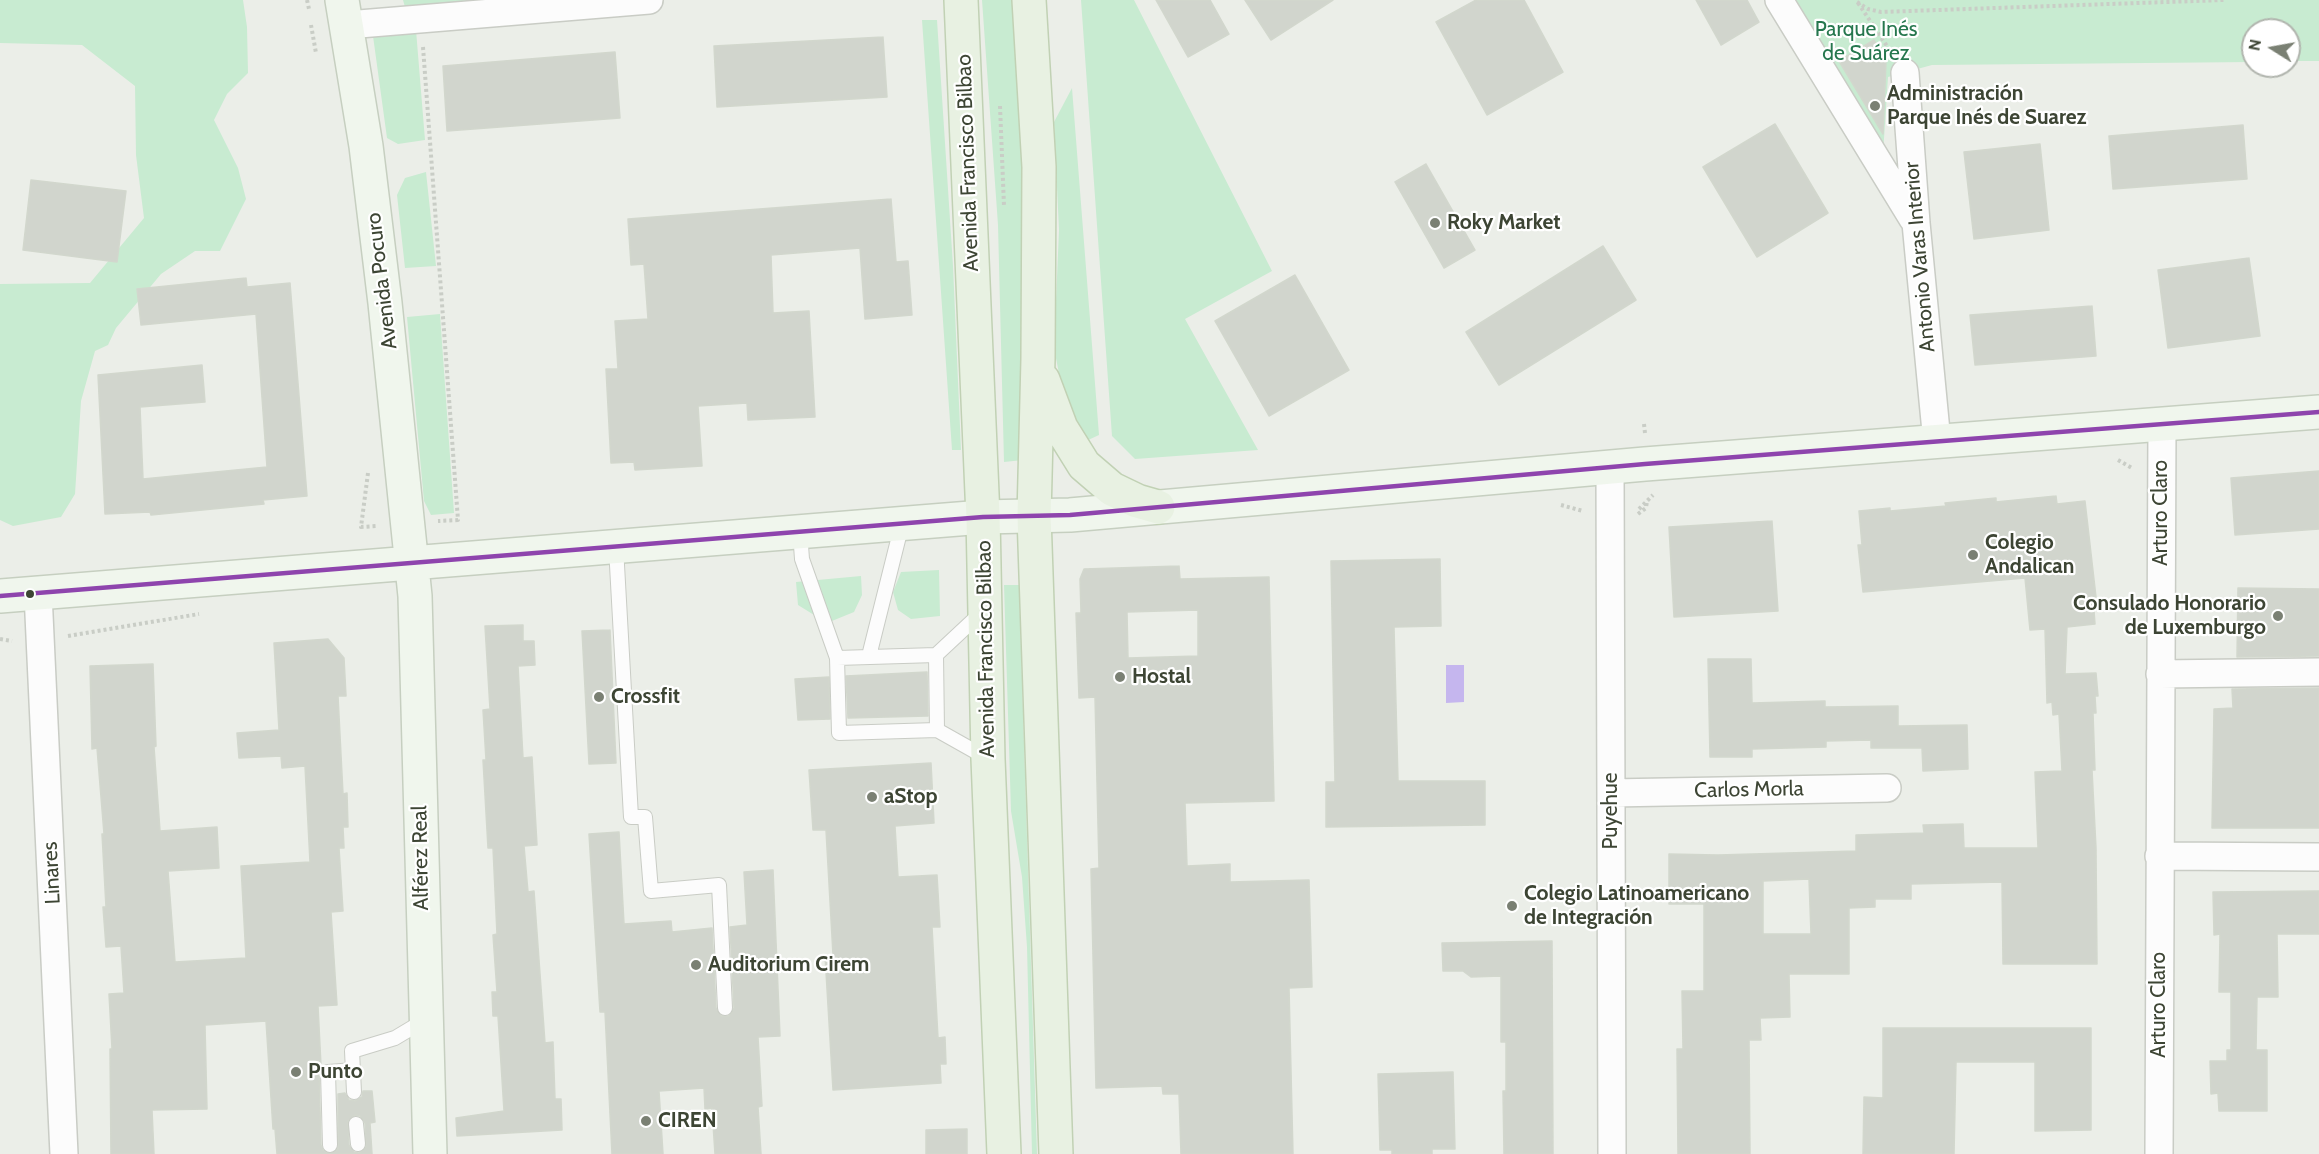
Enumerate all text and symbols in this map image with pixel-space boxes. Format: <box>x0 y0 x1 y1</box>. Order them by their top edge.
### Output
park label: Parque Inés de Suárez <box>1815 17 1917 67</box>
north arrow <box>2241 18 2301 78</box>
text: N <box>2244 37 2265 52</box>
street label: Avenida Francisco Bilbao <box>952 54 984 272</box>
place label: Administración Parque Inés de Suarez <box>1887 81 2086 131</box>
marker: Administración Parque Inés de Suarez <box>1868 99 1882 113</box>
street label: Antonio Varas Interior <box>1899 161 1941 353</box>
place label: Roky Market <box>1447 210 1560 236</box>
street label: Avenida Pocuro <box>361 211 403 351</box>
marker: Roky Market <box>1428 216 1442 230</box>
street label: Arturo Claro <box>2148 460 2174 566</box>
place label: Colegio Andalican <box>1985 530 2074 580</box>
street label: Avenida Francisco Bilbao <box>972 540 1000 758</box>
marker: Colegio Andalican <box>1966 548 1980 562</box>
unlabelled marker <box>24 588 36 600</box>
place label: Consulado Honorario de Luxemburgo <box>2073 591 2266 641</box>
marker: Consulado Honorario de Luxemburgo <box>2271 609 2285 623</box>
place label: Hostal <box>1132 664 1191 690</box>
marker: Hostal <box>1113 670 1127 684</box>
place label: Crossfit <box>611 684 680 710</box>
marker: Crossfit <box>592 690 606 704</box>
street label: Puyehue <box>1598 772 1624 850</box>
street label: Carlos Morla <box>1694 776 1804 804</box>
place label: aStop <box>884 784 937 810</box>
marker: aStop <box>865 790 879 804</box>
street label: Alférez Real <box>407 805 435 911</box>
street label: Linares <box>38 841 66 905</box>
place label: Colegio Latinoamericano de Integración <box>1524 881 1749 931</box>
marker: Colegio Latinoamericano de Integración <box>1505 899 1519 913</box>
place label: Auditorium Cirem <box>708 952 869 978</box>
street label: Arturo Claro <box>2146 952 2172 1058</box>
marker: Auditorium Cirem <box>689 958 703 972</box>
place label: Punto <box>308 1059 363 1085</box>
marker: Punto <box>289 1065 303 1079</box>
place label: CIREN <box>658 1108 717 1134</box>
marker: CIREN <box>639 1114 653 1128</box>

